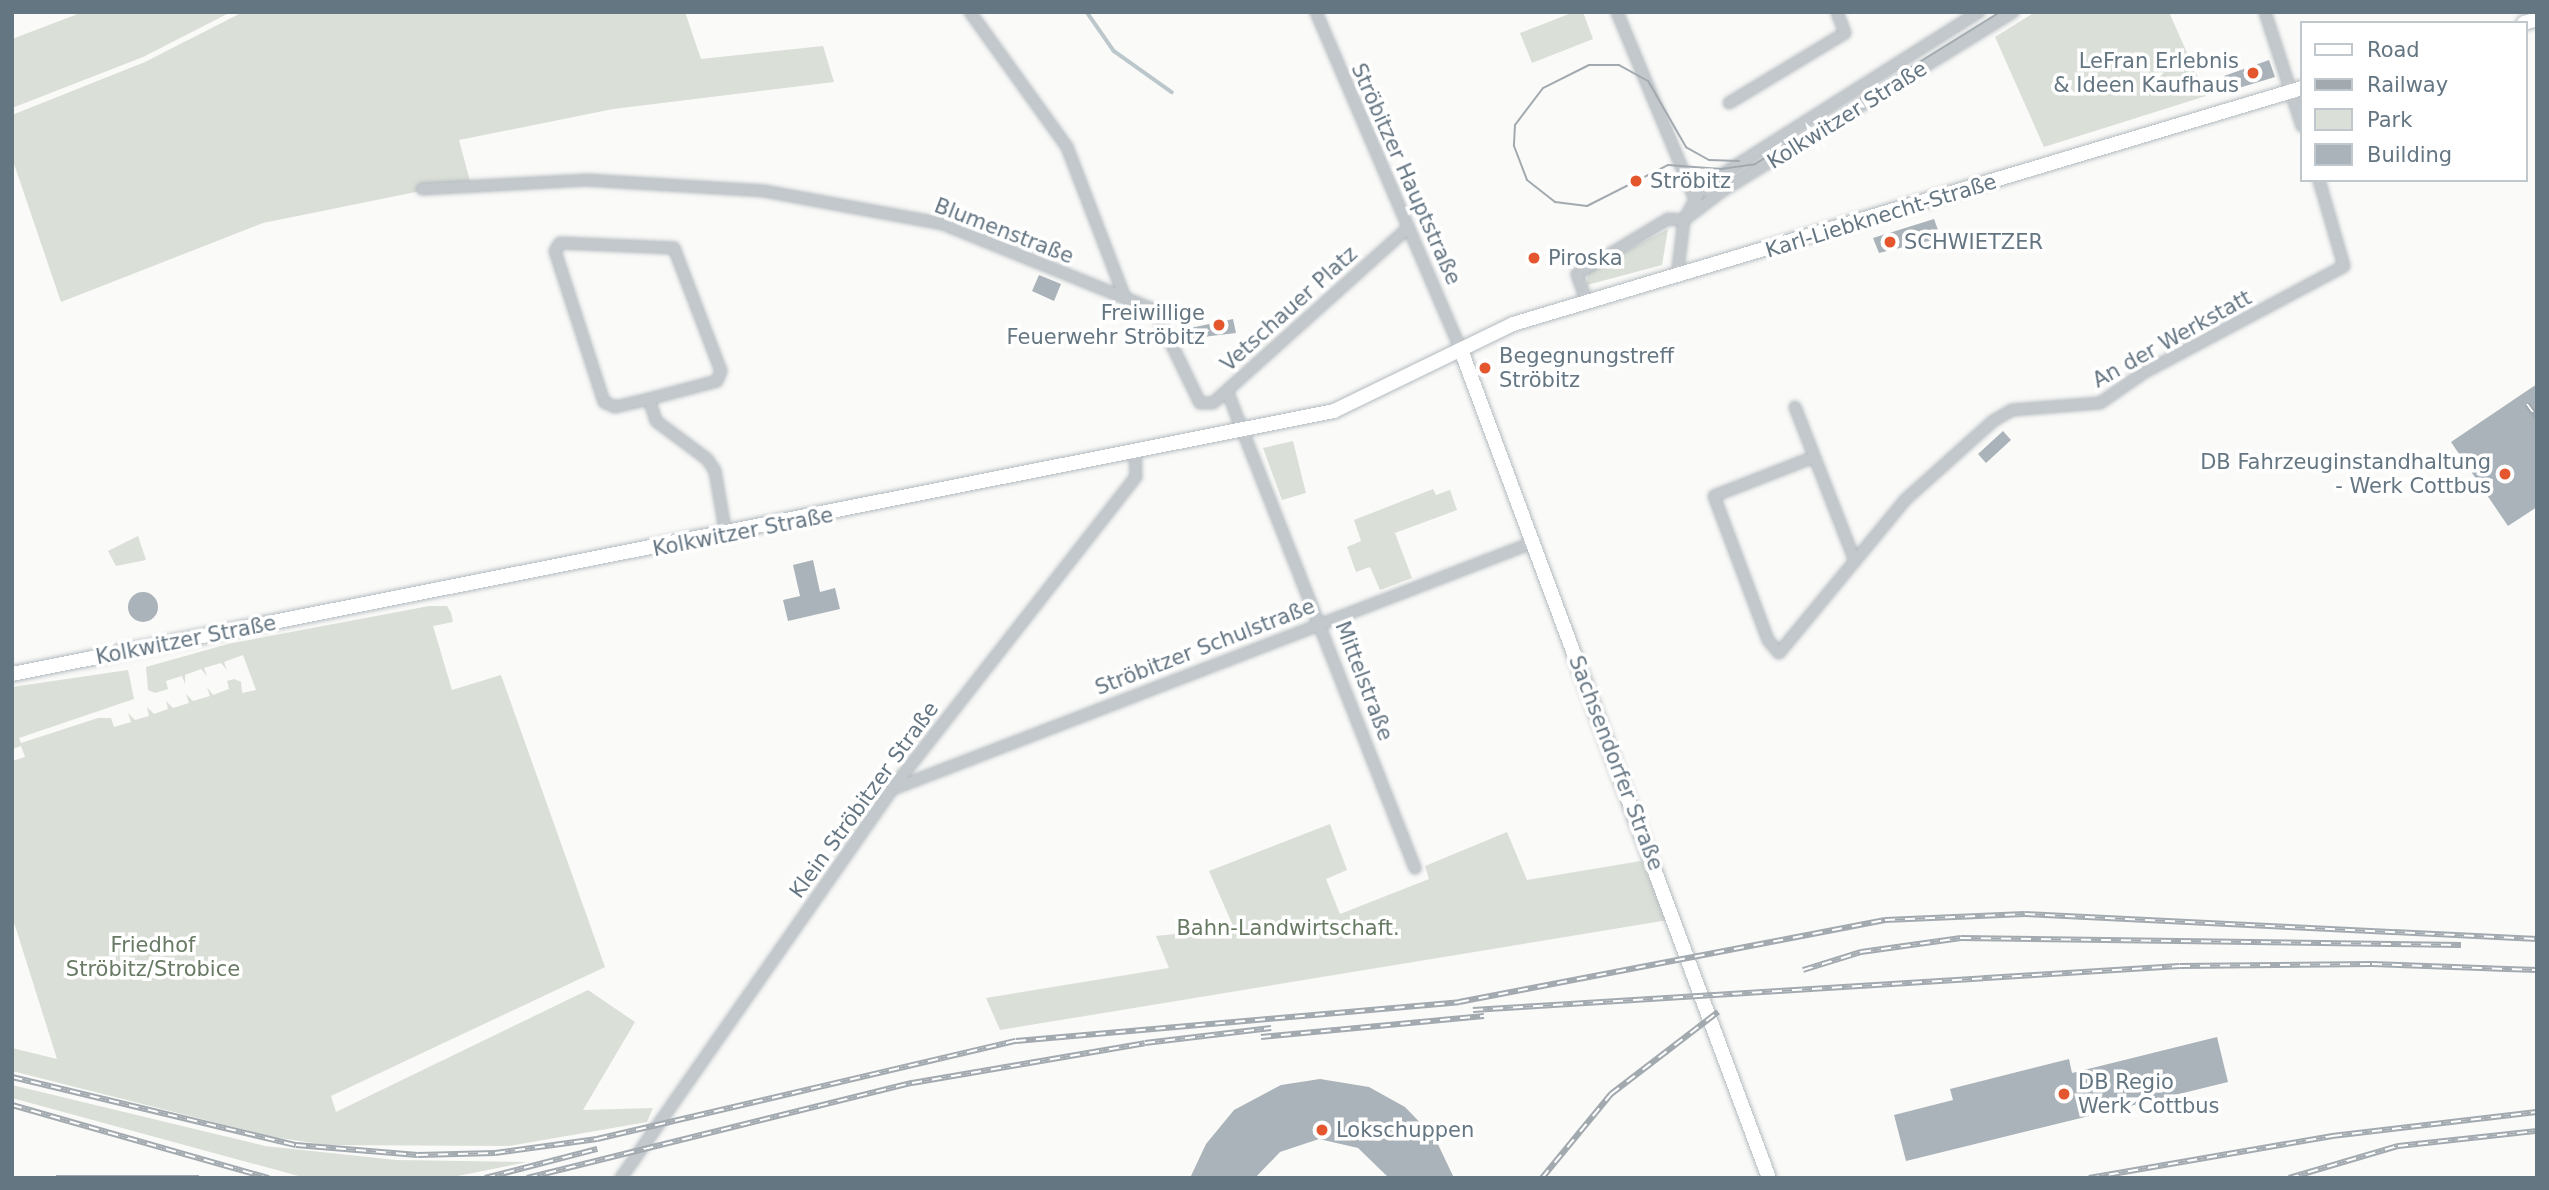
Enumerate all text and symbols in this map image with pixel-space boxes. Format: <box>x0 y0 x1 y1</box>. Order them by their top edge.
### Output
legend <box>2300 21 2528 182</box>
text: Road <box>2367 38 2420 62</box>
place label: LeFran Erlebnis & Ideen Kaufhaus <box>2053 48 2239 98</box>
street label: Kolkwitzer Straße <box>1763 56 1931 174</box>
street label: Ströbitzer Hauptstraße <box>1346 59 1466 289</box>
marker: LeFran Erlebnis & Ideen Kaufhaus <box>2245 65 2261 81</box>
text: Railway <box>2367 73 2448 97</box>
text: Park <box>2367 108 2412 132</box>
text: Building <box>2367 143 2452 167</box>
place label: Ströbitz <box>1650 168 1731 194</box>
street label: Karl-Liebknecht-Straße <box>1762 169 2000 263</box>
marker: Ströbitz <box>1628 173 1644 189</box>
street label: Blumenstraße <box>931 193 1077 269</box>
place label: SCHWIETZER <box>1904 229 2043 255</box>
marker: SCHWIETZER <box>1882 234 1898 250</box>
street label: Vetschauer Platz <box>1216 241 1362 377</box>
place label: Piroska <box>1548 245 1623 271</box>
marker: Piroska <box>1526 250 1542 266</box>
street label: An der Werkstatt <box>2088 285 2256 393</box>
place label: Freiwillige Feuerwehr Ströbitz <box>1007 300 1205 350</box>
marker: Freiwillige Feuerwehr Ströbitz <box>1211 317 1227 333</box>
place label: Begegnungstreff Ströbitz <box>1499 343 1674 393</box>
marker: Begegnungstreff Ströbitz <box>1477 360 1493 376</box>
place label: DB Fahrzeuginstandhaltung - Werk Cottbus <box>2200 449 2491 499</box>
marker: DB Fahrzeuginstandhaltung - Werk Cottbus <box>2497 466 2513 482</box>
street label: Kolkwitzer Straße <box>651 502 835 562</box>
street label: Ströbitzer Schulstraße <box>1092 593 1318 701</box>
street label: Kolkwitzer Straße <box>94 610 278 670</box>
street label: Mittelstraße <box>1330 618 1398 744</box>
street label: Sachsendorfer Straße <box>1563 652 1669 874</box>
street label: Klein Ströbitzer Straße <box>784 697 944 903</box>
park label: Bahn-Landwirtschaft. <box>1176 915 1400 941</box>
park label: Friedhof Ströbitz/Strobice <box>66 932 240 982</box>
place label: DB Regio Werk Cottbus <box>2078 1069 2219 1119</box>
marker: DB Regio Werk Cottbus <box>2056 1086 2072 1102</box>
place label: Lokschuppen <box>1336 1117 1474 1143</box>
marker: Lokschuppen <box>1314 1122 1330 1138</box>

